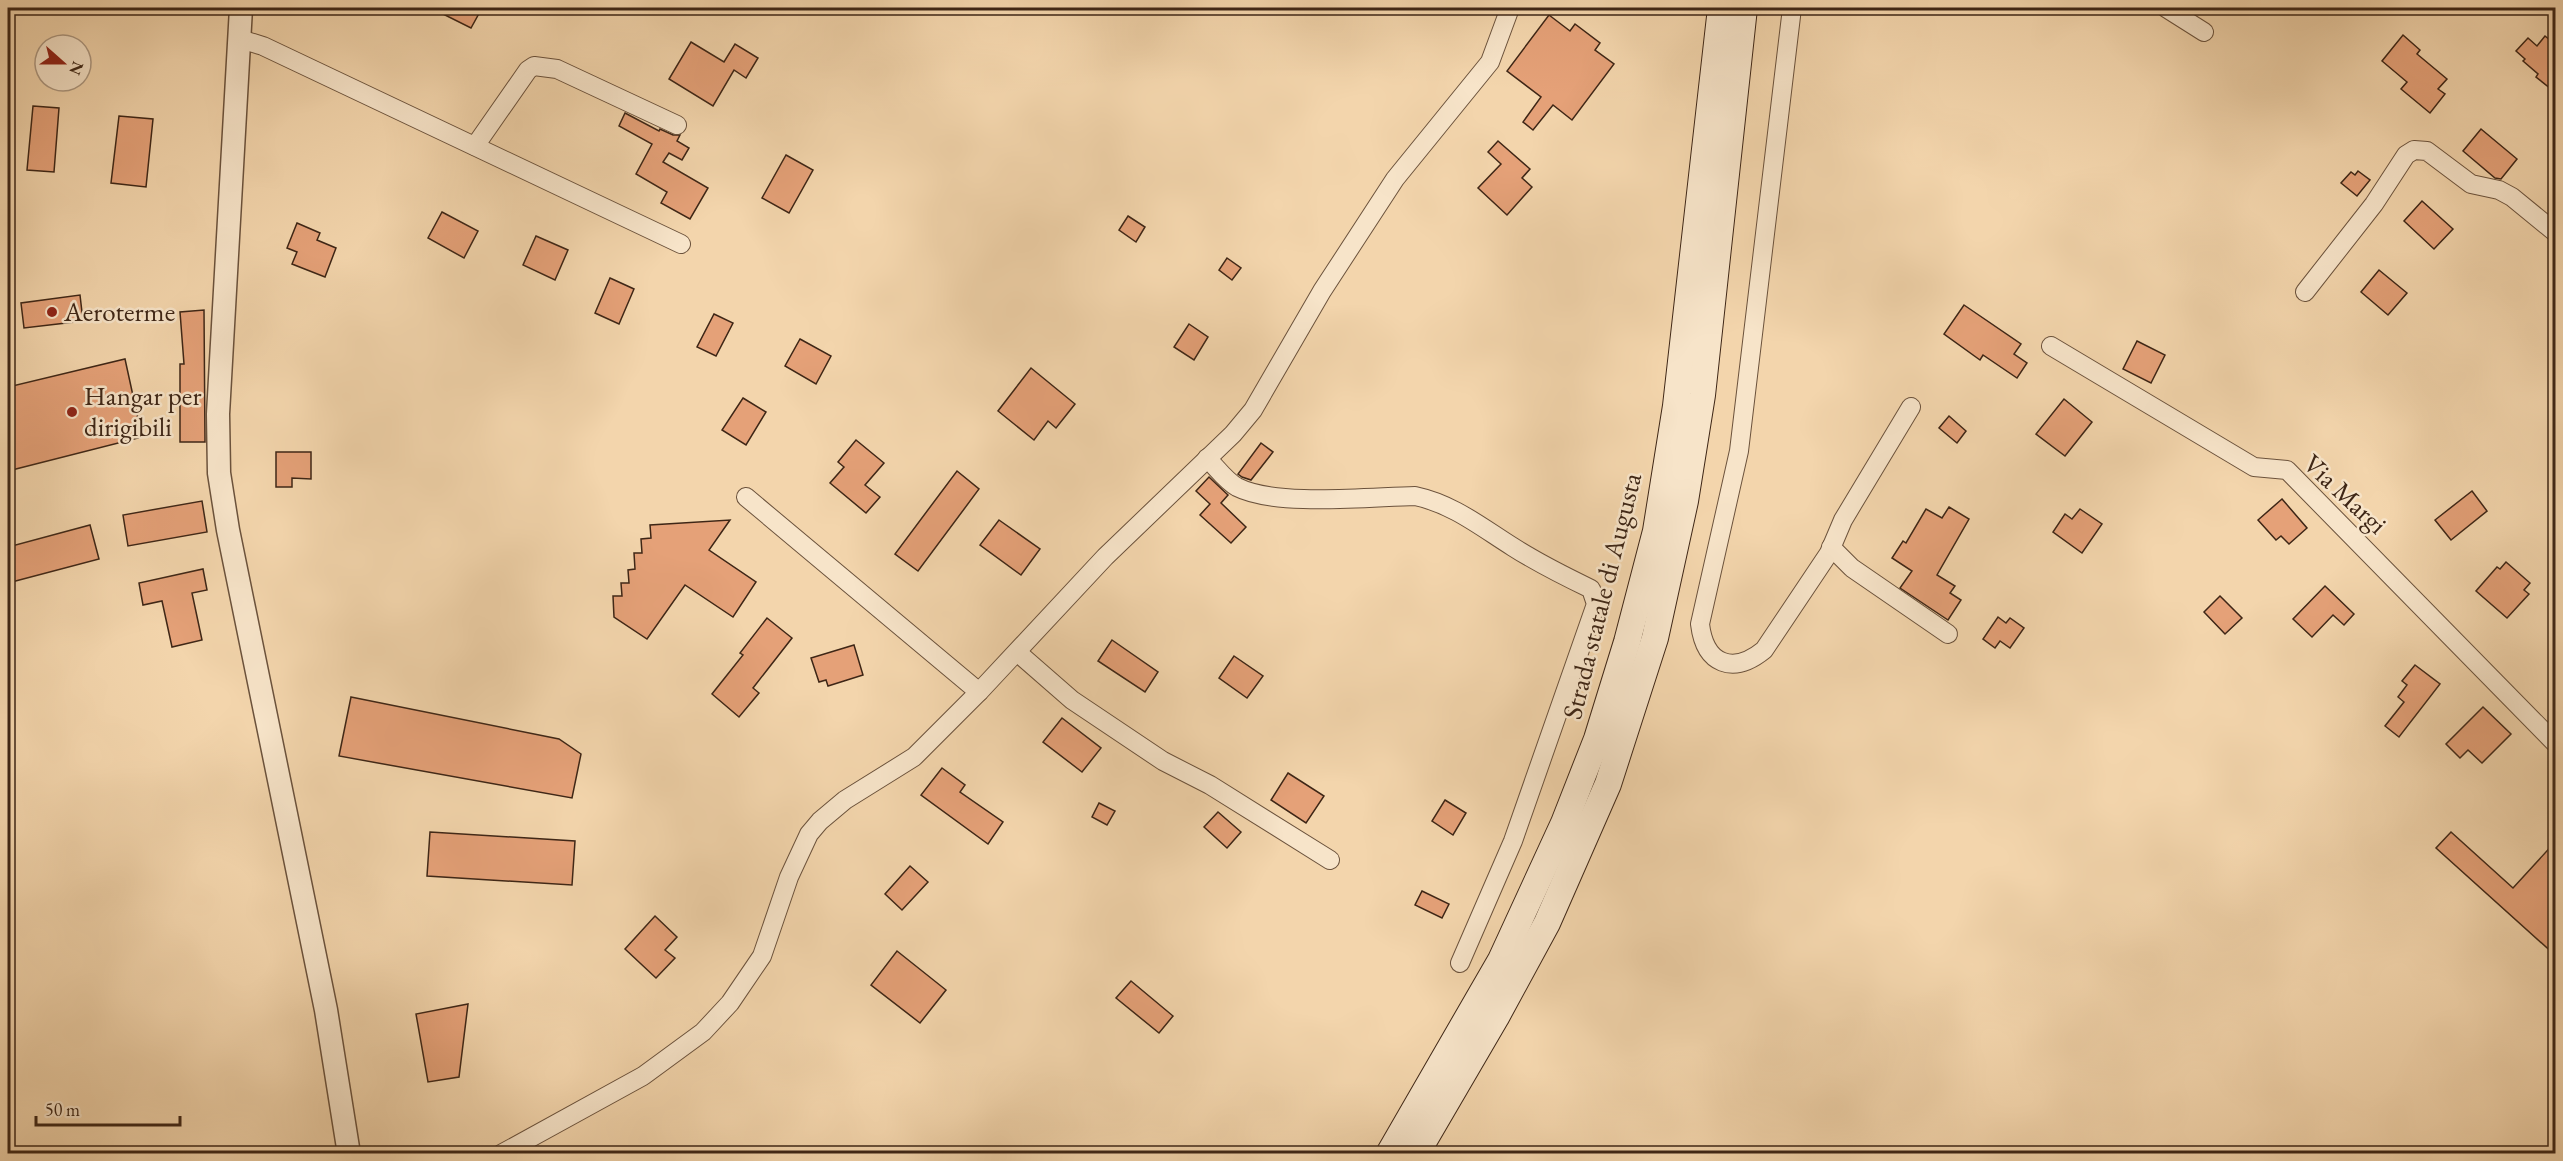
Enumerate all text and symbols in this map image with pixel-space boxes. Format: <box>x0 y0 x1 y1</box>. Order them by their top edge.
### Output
north arrow <box>33 33 93 93</box>
text: N <box>64 58 89 78</box>
place label: Aeroterme <box>63 294 175 329</box>
marker: Aeroterme <box>45 305 59 319</box>
place label: Hangar per dirigibili <box>84 378 201 444</box>
marker: Hangar per dirigibili <box>65 405 79 419</box>
street label: Via Margi <box>2296 446 2395 542</box>
street label: Strada statale di Augusta <box>1554 469 1649 723</box>
scale bar <box>36 1089 180 1127</box>
text: 50 m <box>45 1098 80 1121</box>

